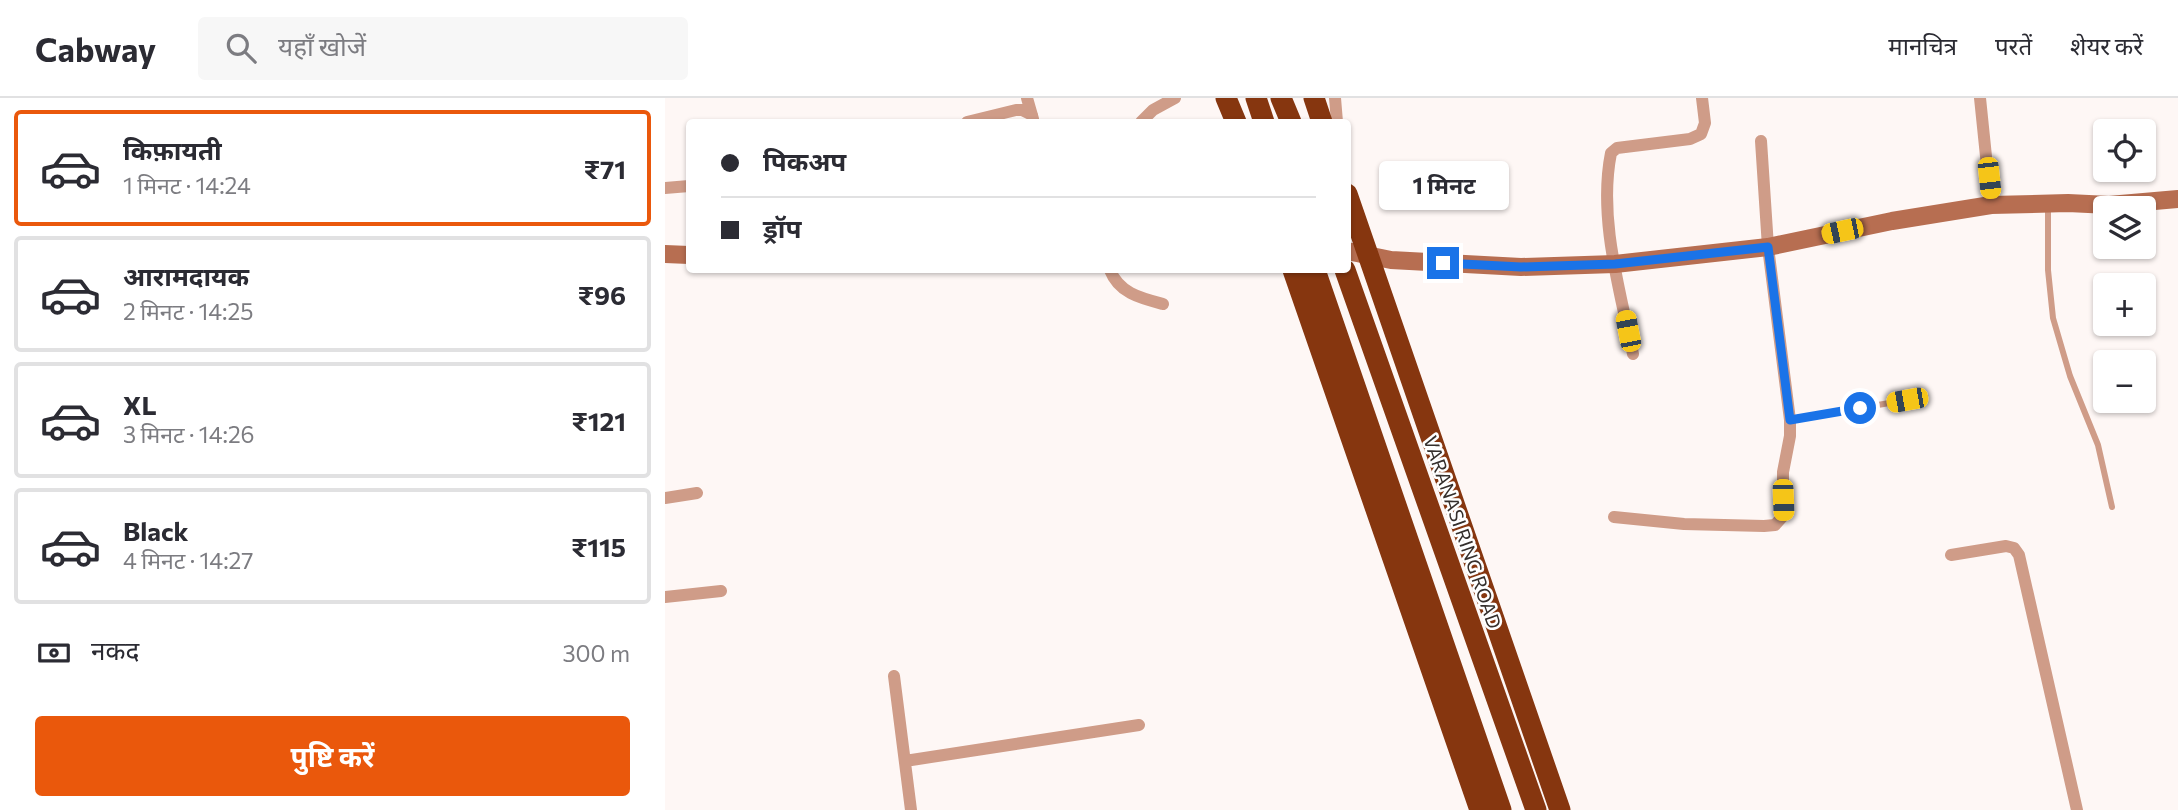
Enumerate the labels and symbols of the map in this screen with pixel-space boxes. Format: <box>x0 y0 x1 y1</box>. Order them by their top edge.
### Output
car <box>1977 156 2002 200</box>
callout: 1 मिनट <box>1378 162 1508 211</box>
car <box>1820 216 1865 246</box>
route end <box>1427 247 1459 279</box>
car <box>1614 308 1643 354</box>
car <box>1885 386 1930 414</box>
route start <box>1844 392 1876 424</box>
street label: VARANASI RING ROAD <box>1419 432 1507 632</box>
car <box>1772 479 1795 521</box>

